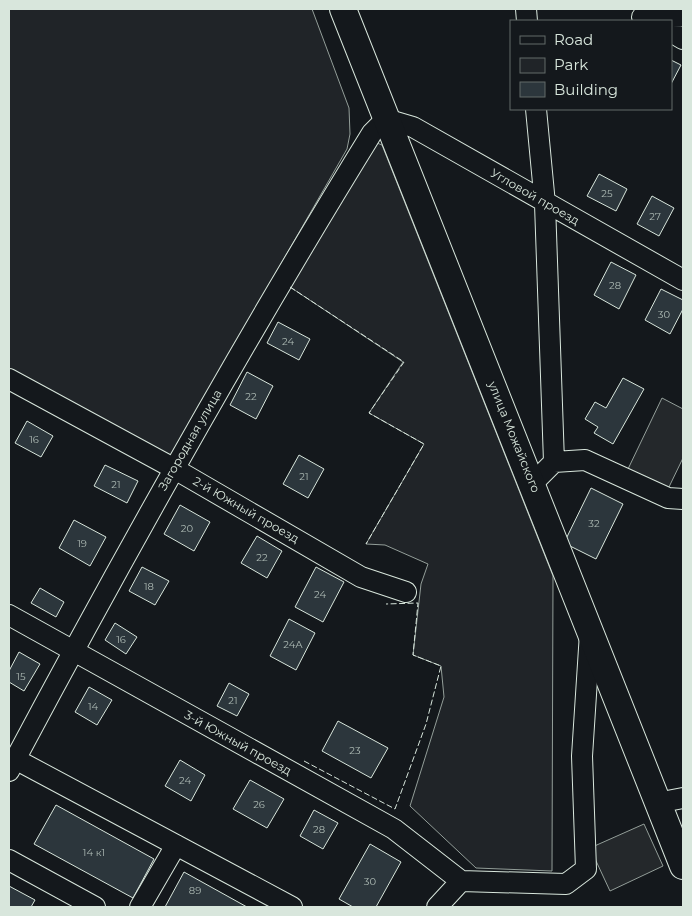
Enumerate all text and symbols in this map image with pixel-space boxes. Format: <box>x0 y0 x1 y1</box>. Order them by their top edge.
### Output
legend <box>510 20 672 110</box>
text: Road <box>554 30 593 49</box>
text: Park <box>554 55 588 74</box>
text: Building <box>554 80 618 99</box>
street label: Угловой проезд <box>488 165 583 228</box>
house number: 25 <box>601 187 613 200</box>
house number: 27 <box>649 210 661 223</box>
house number: 28 <box>609 279 621 292</box>
house number: 30 <box>658 308 671 321</box>
house number: 24 <box>282 335 294 348</box>
street label: улица Можайского <box>485 378 544 495</box>
street label: Загородная улица <box>155 387 225 493</box>
house number: 22 <box>245 390 257 403</box>
house number: 16 <box>29 433 39 446</box>
house number: 21 <box>299 470 309 483</box>
street label: 2-й Южный проезд <box>190 473 302 546</box>
house number: 21 <box>111 478 121 491</box>
house number: 32 <box>588 517 600 530</box>
house number: 20 <box>181 522 194 535</box>
house number: 19 <box>77 537 87 550</box>
house number: 22 <box>256 551 268 564</box>
house number: 18 <box>144 580 154 593</box>
house number: 24 <box>314 588 326 601</box>
house number: 16 <box>116 633 126 646</box>
house number: 24А <box>283 638 303 651</box>
house number: 15 <box>16 670 26 683</box>
house number: 21 <box>228 694 238 707</box>
house number: 14 <box>88 700 98 713</box>
street label: 3-й Южный проезд <box>182 707 295 778</box>
house number: 23 <box>349 744 361 757</box>
house number: 24 <box>179 774 191 787</box>
house number: 26 <box>253 798 265 811</box>
house number: 28 <box>313 823 325 836</box>
house number: 14 к1 <box>83 846 105 859</box>
house number: 30 <box>364 875 377 888</box>
house number: 89 <box>189 884 201 897</box>

